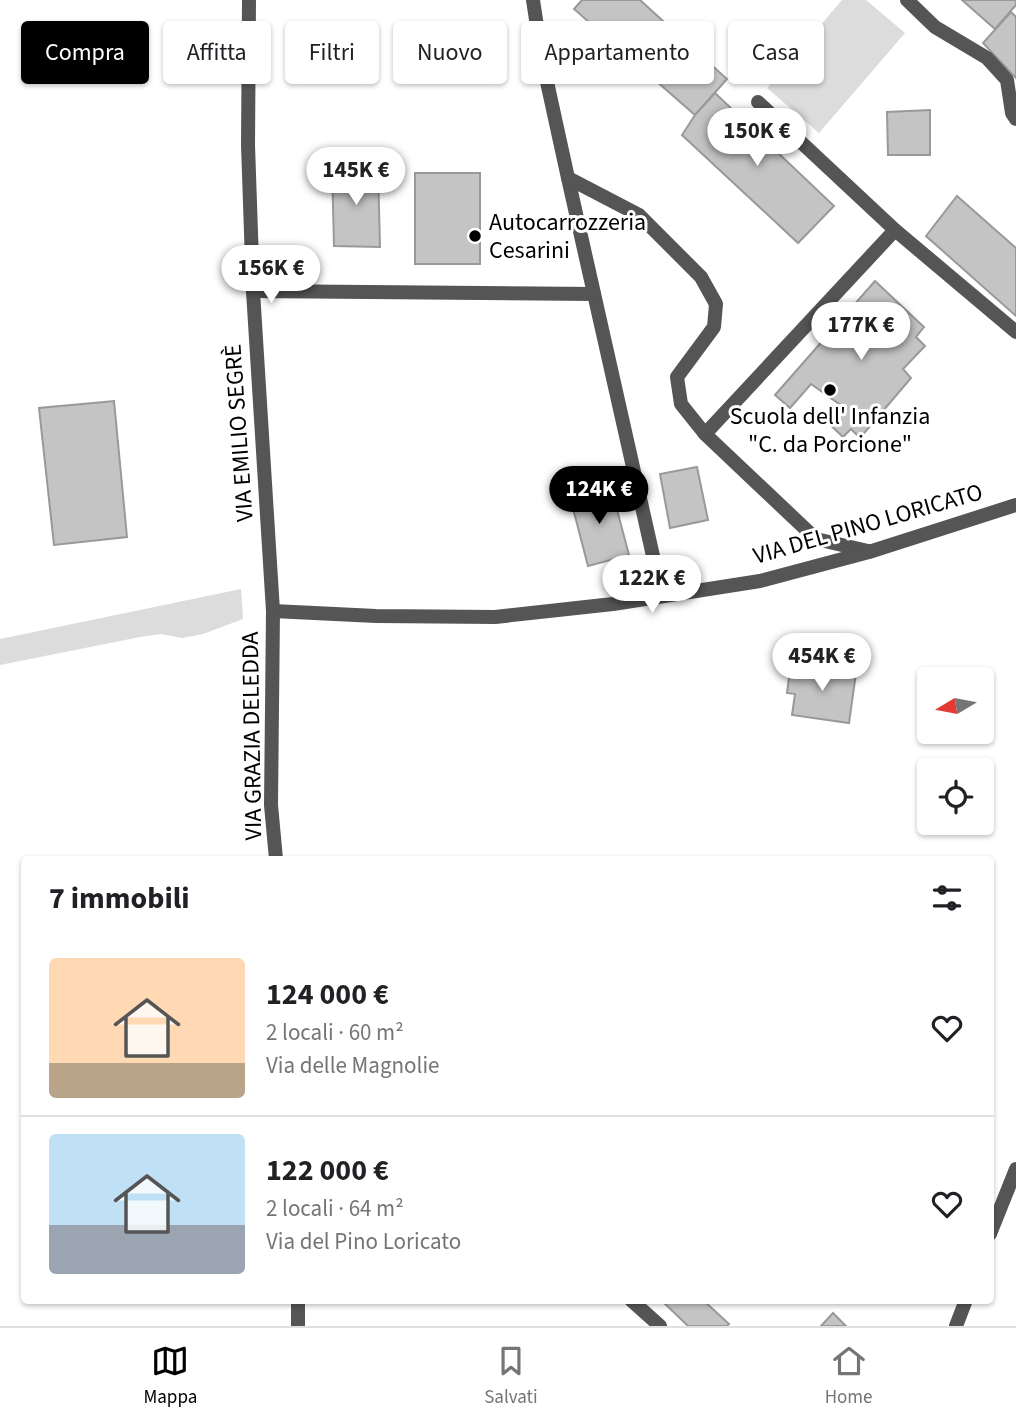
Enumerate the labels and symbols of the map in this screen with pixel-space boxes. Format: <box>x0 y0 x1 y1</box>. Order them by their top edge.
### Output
pin: 150K € <box>700 108 814 168</box>
pin: 145K € <box>299 148 413 207</box>
place label: Autocarrozzeria Cesarini <box>489 205 646 268</box>
marker: Autocarrozzeria Cesarini <box>467 228 483 244</box>
pin: 156K € <box>214 246 328 305</box>
pin: 177K € <box>804 302 918 362</box>
street label: VIA EMILIO SEGRÈ <box>215 343 263 523</box>
marker: Scuola dell' Infanzia "C. da Porcione" <box>822 382 838 398</box>
place label: Scuola dell' Infanzia "C. da Porcione" <box>730 399 930 462</box>
pin: 124K € <box>542 466 656 526</box>
street label: VIA DEL PINO LORICATO <box>749 474 987 574</box>
pin: 122K € <box>595 556 709 615</box>
street label: VIA GRAZIA DELEDDA <box>233 631 271 841</box>
pin: 454K € <box>765 634 879 693</box>
north arrow <box>917 667 994 744</box>

